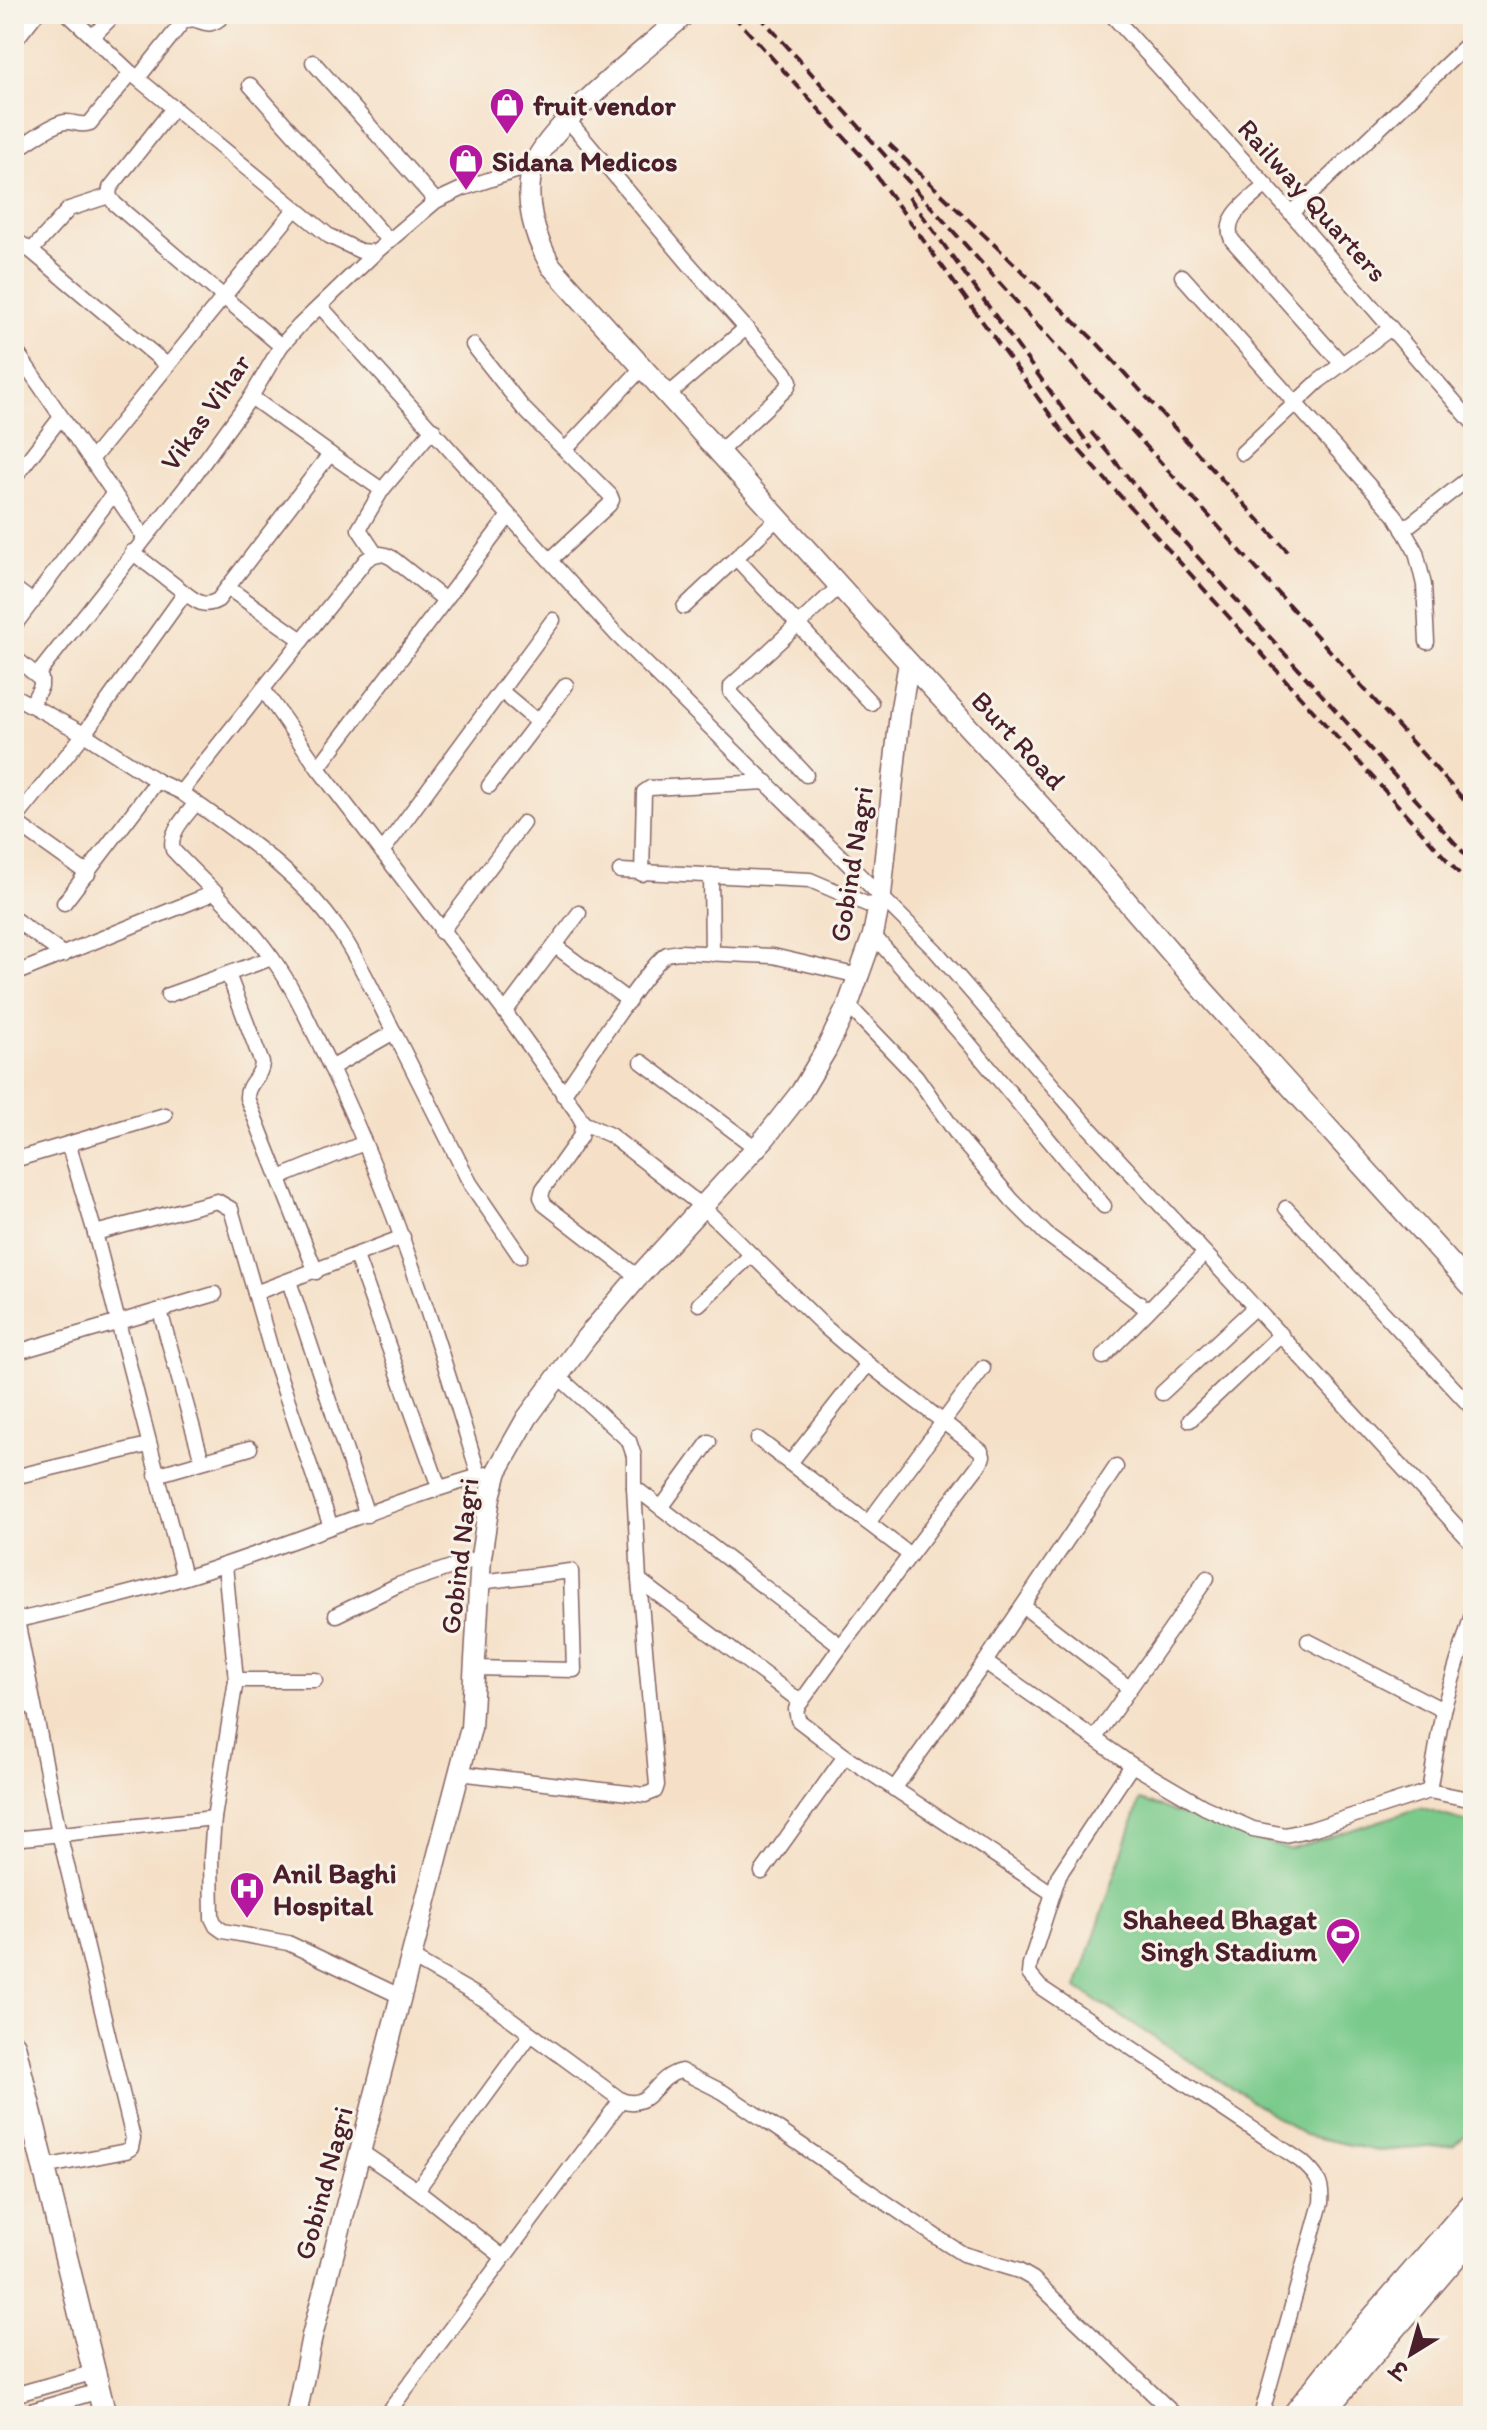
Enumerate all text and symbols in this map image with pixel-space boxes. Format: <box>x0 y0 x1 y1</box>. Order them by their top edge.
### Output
shop icon: fruit vendor <box>488 86 526 136</box>
place label: fruit vendor <box>533 88 677 122</box>
street label: Railway Quarters <box>1231 111 1395 289</box>
shop icon: Sidana Medicos <box>447 142 485 192</box>
place label: Sidana Medicos <box>492 144 677 178</box>
street label: Vikas Vihar <box>152 347 258 477</box>
street label: Burt Road <box>965 683 1073 797</box>
street label: Gobind Nagri <box>822 784 880 944</box>
street label: Gobind Nagri <box>433 1476 485 1636</box>
place label: Anil Baghi Hospital <box>272 1856 397 1922</box>
hospital icon: Anil Baghi Hospital <box>228 1870 266 1920</box>
place label: Shaheed Bhagat Singh Stadium <box>1123 1902 1317 1968</box>
sports icon: Shaheed Bhagat Singh Stadium <box>1324 1916 1362 1966</box>
street label: Gobind Nagri <box>286 2103 360 2263</box>
north arrow <box>1371 2314 1451 2394</box>
text: उ <box>1383 2353 1415 2386</box>

